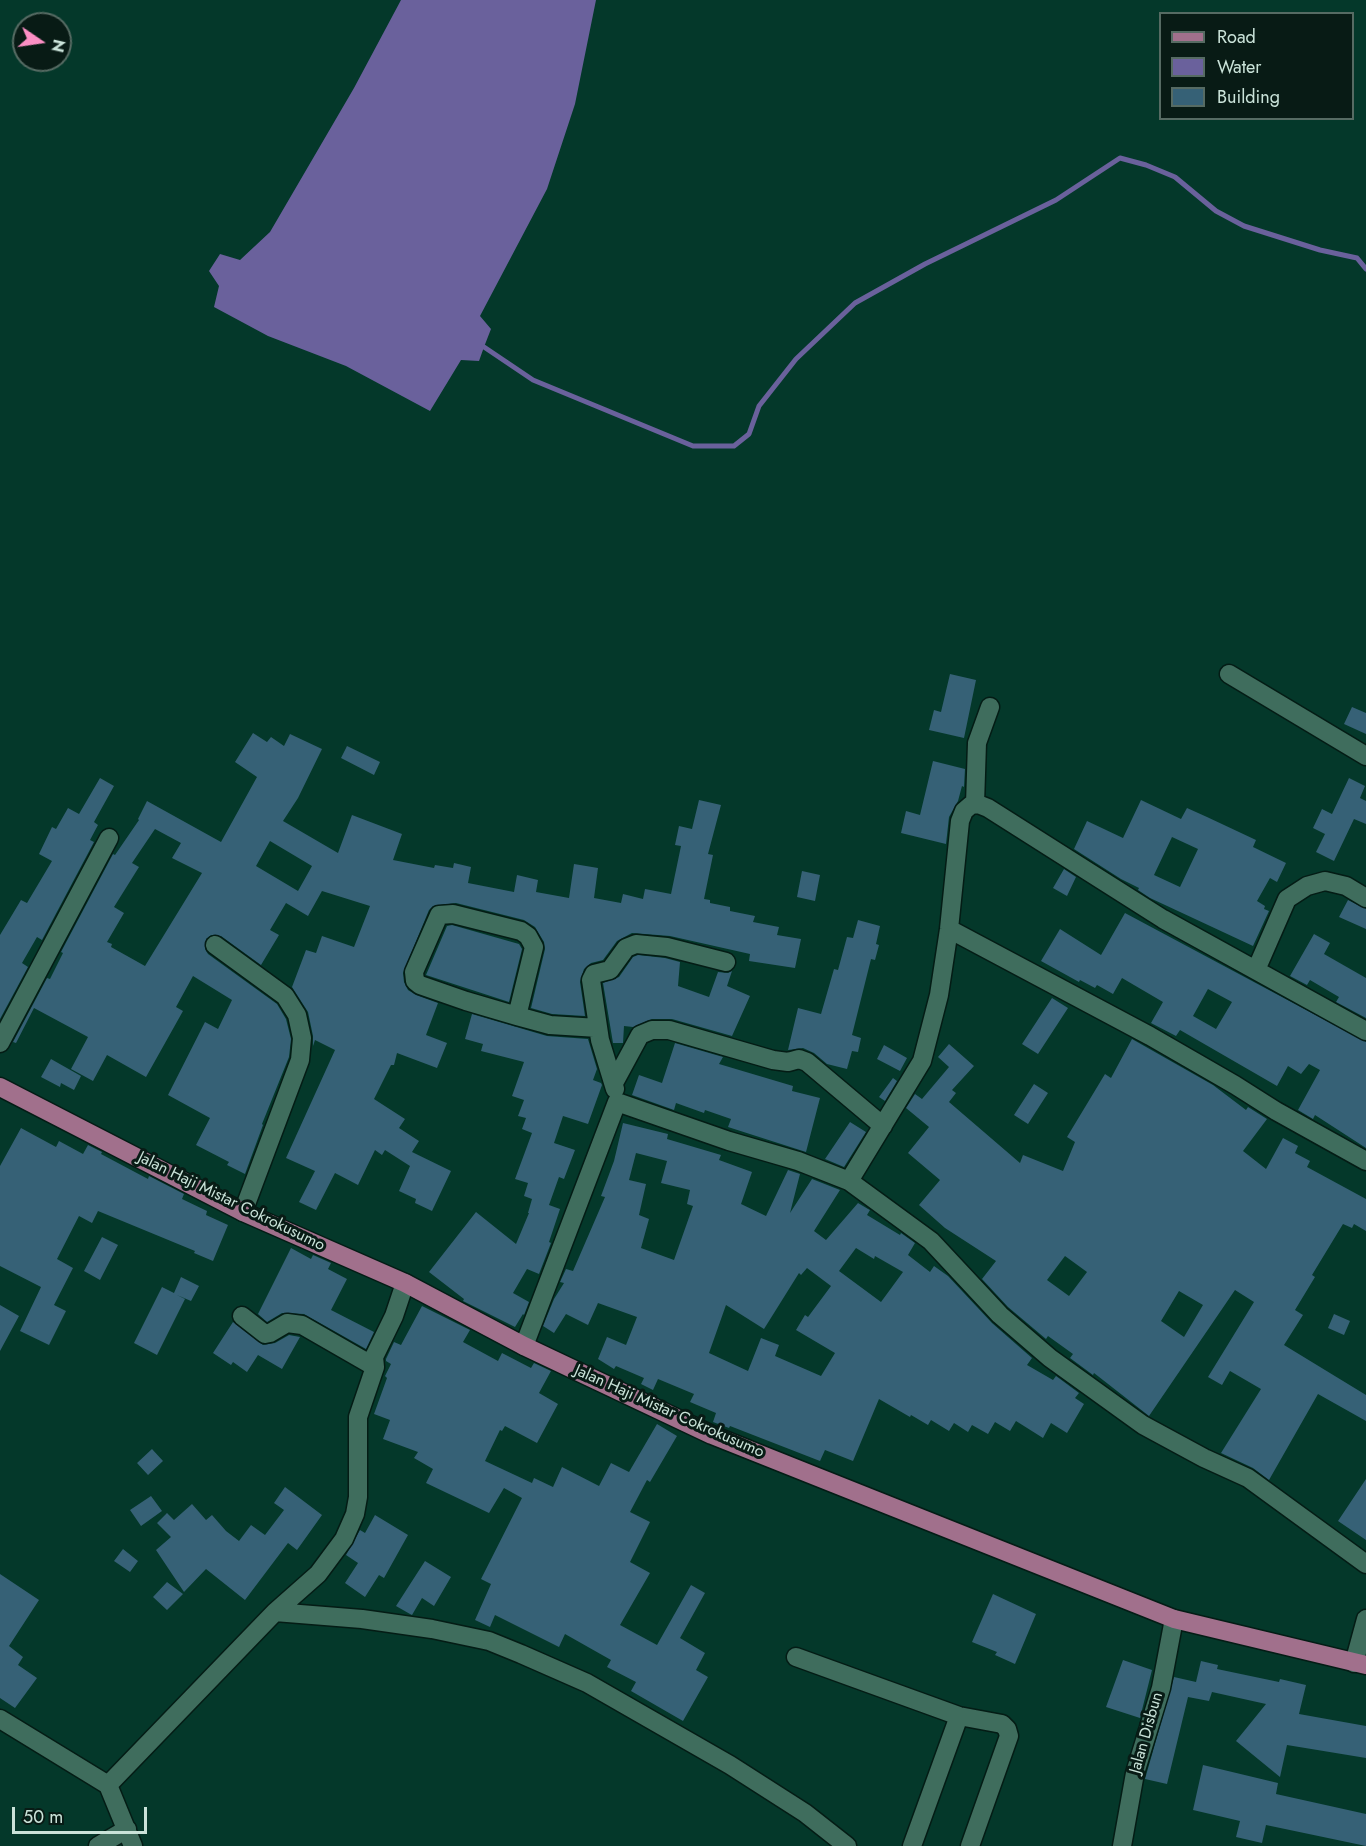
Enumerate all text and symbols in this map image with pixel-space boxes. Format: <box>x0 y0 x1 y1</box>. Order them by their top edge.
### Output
north arrow <box>12 12 72 72</box>
legend <box>1159 12 1354 120</box>
text: Road <box>1217 24 1256 50</box>
text: N <box>45 37 71 54</box>
text: Water <box>1217 54 1261 80</box>
text: Building <box>1217 84 1280 110</box>
street label: Jalan Haji Mistar Cokrokusumo <box>134 1148 328 1256</box>
street label: Jalan Haji Mistar Cokrokusumo <box>571 1361 767 1463</box>
street label: Jalan Disbun <box>1126 1690 1168 1776</box>
scale bar <box>15 1795 150 1833</box>
text: 50 m <box>23 1804 63 1830</box>

